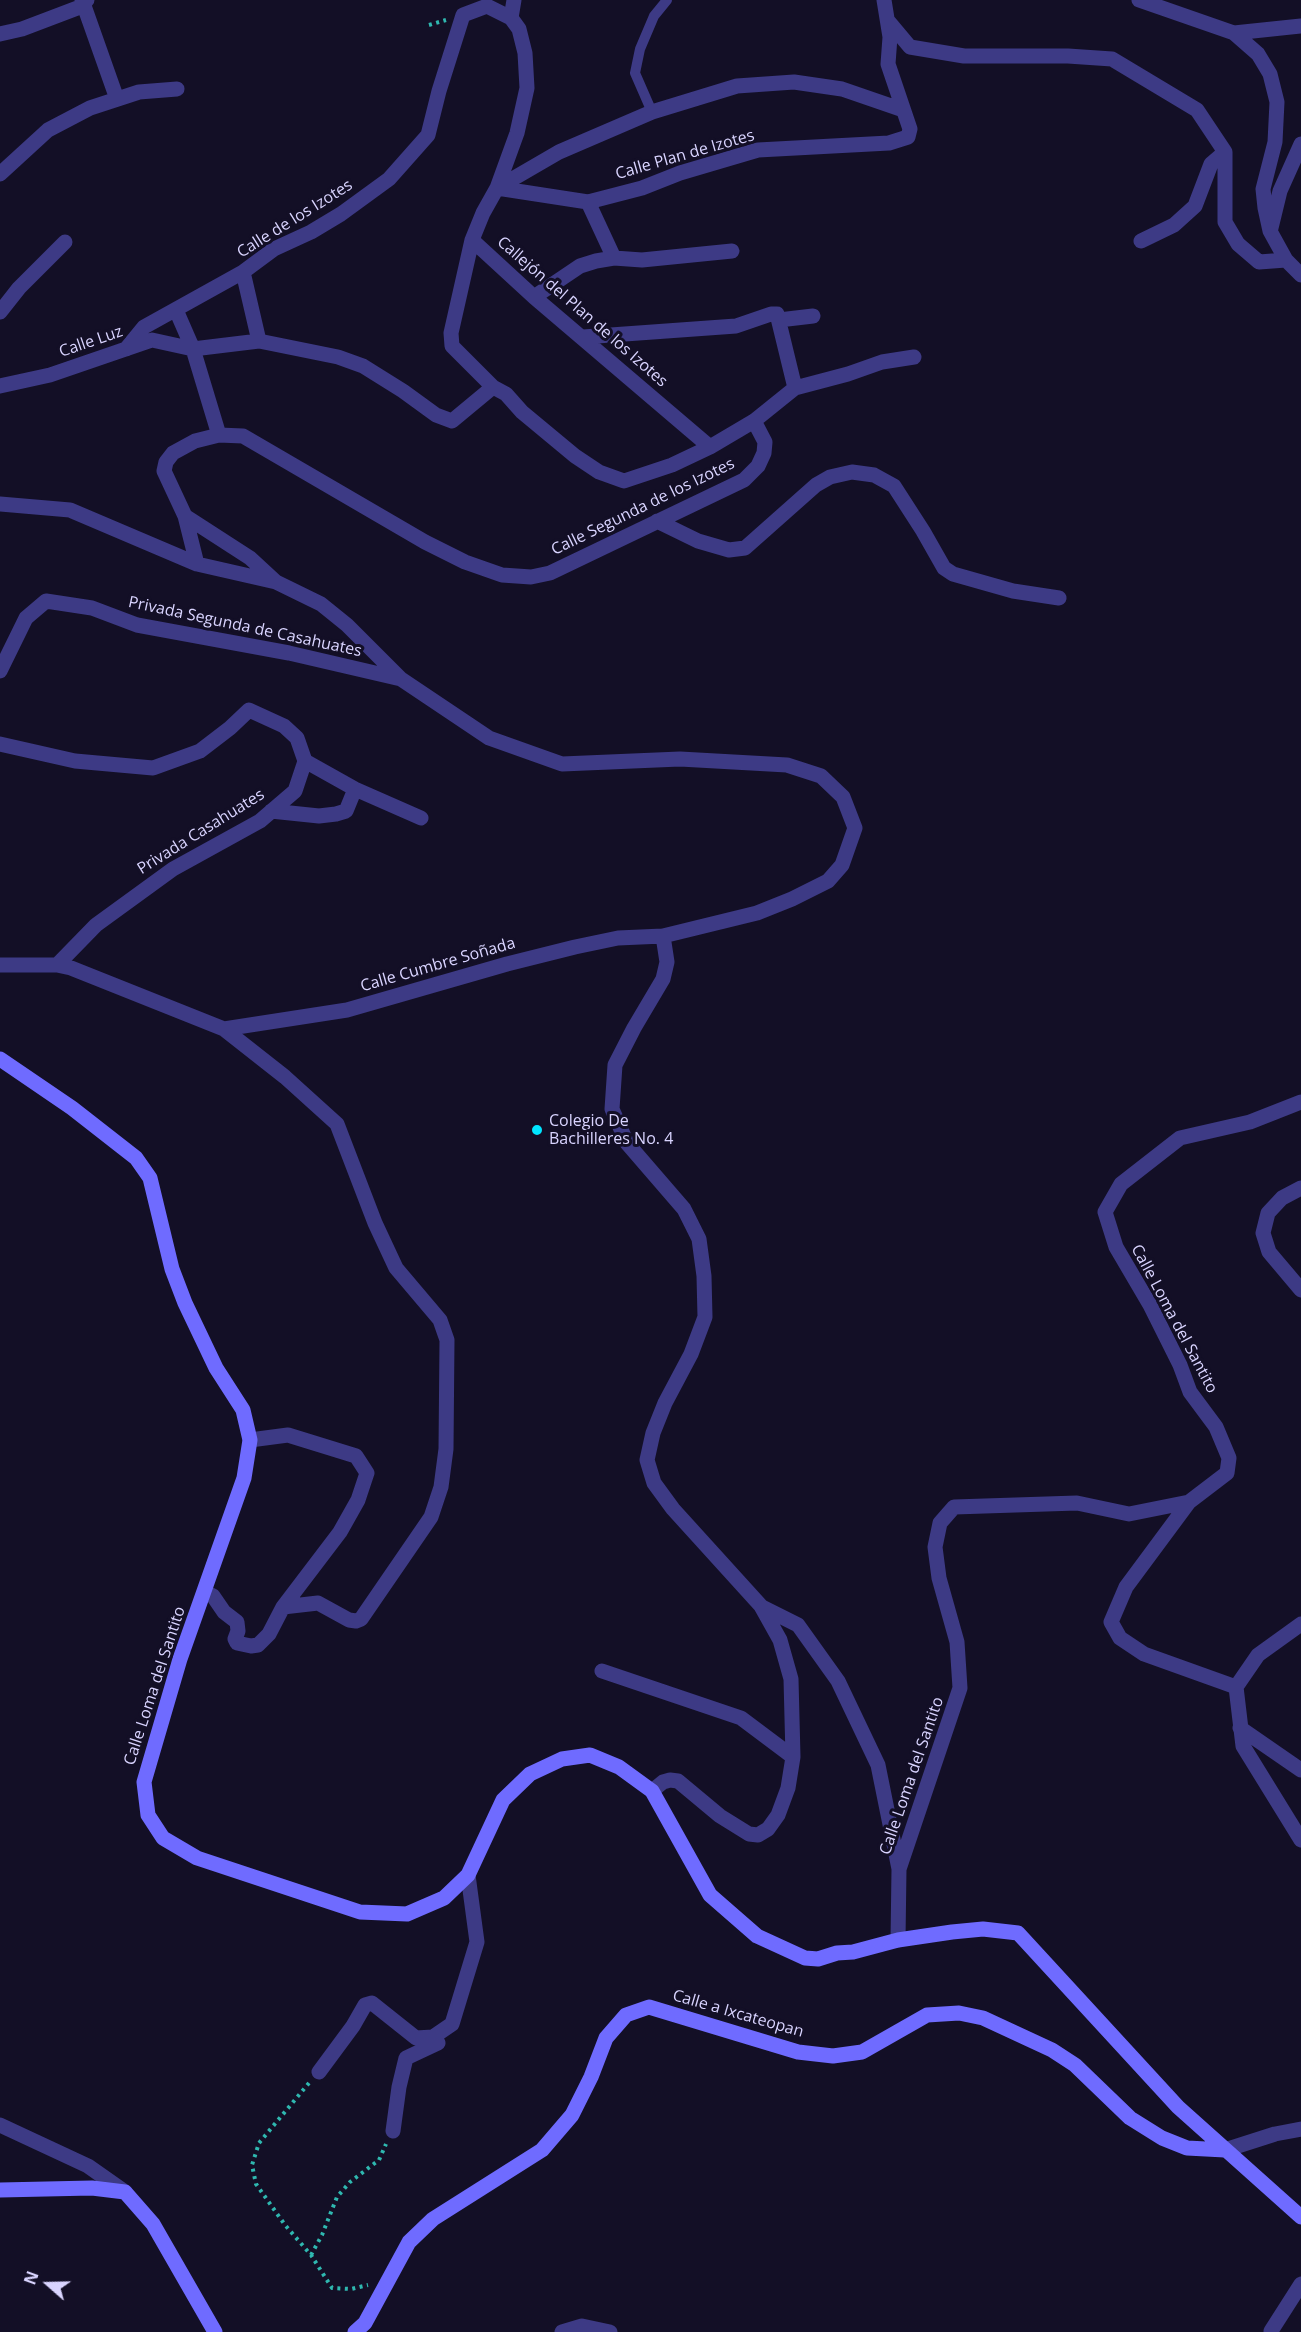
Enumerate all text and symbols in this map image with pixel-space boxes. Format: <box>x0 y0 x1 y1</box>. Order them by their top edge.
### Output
street label: Calle Plan de Izotes <box>613 126 757 184</box>
street label: Calle de los Izotes <box>234 176 356 262</box>
street label: Callejón del Plan de los Izotes <box>493 233 671 391</box>
street label: Calle Luz <box>57 322 125 362</box>
street label: Calle Segunda de los Izotes <box>548 454 738 560</box>
street label: Privada Segunda de Casahuates <box>127 593 363 661</box>
street label: Privada Casahuates <box>134 785 268 879</box>
street label: Calle Cumbre Soñada <box>358 934 518 996</box>
place label: Colegio De Bachilleres No. 4 <box>549 1111 673 1149</box>
marker: Colegio De Bachilleres No. 4 <box>530 1123 544 1137</box>
street label: Calle Loma del Santito <box>1127 1241 1221 1397</box>
street label: Calle Loma del Santito <box>120 1604 190 1768</box>
street label: Calle Loma del Santito <box>876 1695 948 1857</box>
street label: Calle a Ixcateopan <box>670 1986 806 2042</box>
north arrow <box>18 2254 78 2314</box>
text: N <box>19 2268 44 2288</box>

